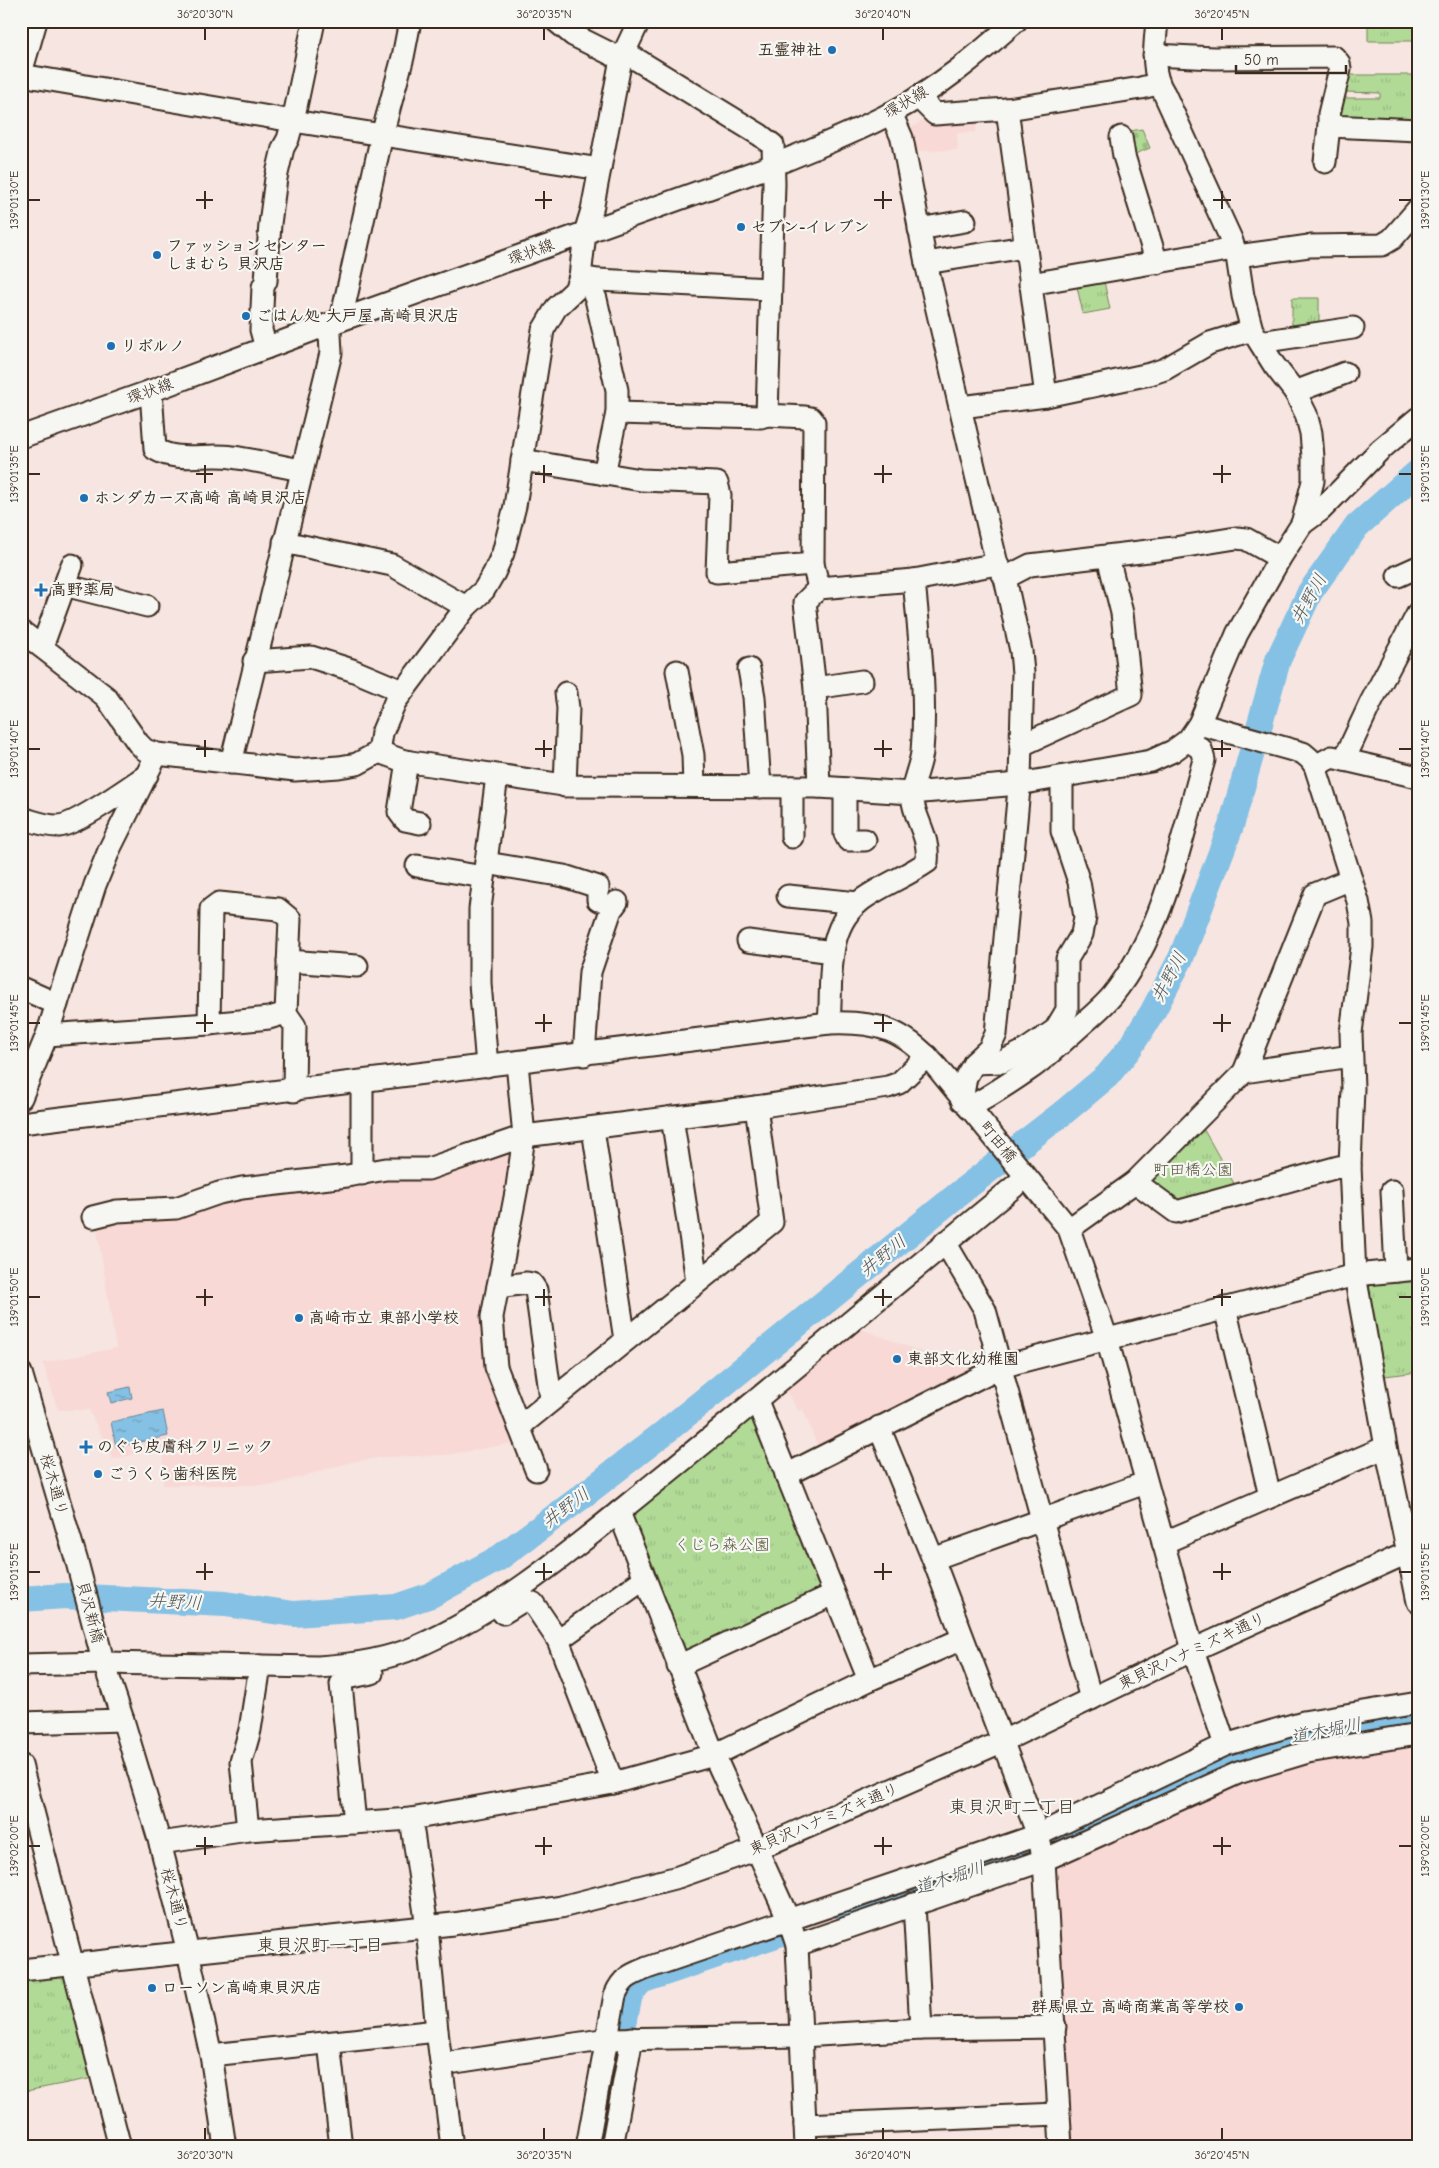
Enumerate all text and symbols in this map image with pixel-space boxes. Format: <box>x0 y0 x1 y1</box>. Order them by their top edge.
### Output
text: 36°20'30"N <box>177 7 233 21</box>
text: 36°20'35"N <box>516 7 572 21</box>
text: 36°20'40"N <box>855 7 911 21</box>
text: 36°20'45"N <box>1195 7 1249 21</box>
place label: 五霊神社 <box>758 41 822 59</box>
scale bar <box>1236 42 1346 74</box>
marker: 五霊神社 <box>826 44 838 56</box>
text: 50 m <box>1244 51 1279 69</box>
street label: 環状線 <box>881 82 931 122</box>
text: 139°01'30"E <box>7 171 21 229</box>
text: 139°01'30"E <box>1418 171 1432 229</box>
place label: セブン-イレブン <box>751 218 870 236</box>
marker: セブン-イレブン <box>735 221 747 233</box>
street label: 環状線 <box>505 235 557 269</box>
place label: ファッションセンター しまむら 貝沢店 <box>167 237 327 273</box>
marker: ファッションセンター しまむら 貝沢店 <box>151 249 163 261</box>
place label: ごはん処 大戸屋 高崎貝沢店 <box>256 307 459 325</box>
marker: ごはん処 大戸屋 高崎貝沢店 <box>240 310 252 322</box>
place label: リボルノ <box>121 337 185 355</box>
marker: リボルノ <box>105 340 117 352</box>
street label: 環状線 <box>124 374 176 408</box>
text: 139°01'35"E <box>7 445 21 503</box>
text: 139°01'35"E <box>1418 445 1432 503</box>
place label: ホンダカーズ高崎 高崎貝沢店 <box>94 489 306 507</box>
marker: ホンダカーズ高崎 高崎貝沢店 <box>78 492 90 504</box>
water label: 井野川 <box>1287 570 1331 628</box>
place label: 高野薬局 <box>51 581 115 599</box>
marker: 高野薬局 <box>35 584 47 596</box>
text: 139°01'40"E <box>7 720 21 778</box>
text: 139°01'40"E <box>1418 720 1432 778</box>
water label: 井野川 <box>1147 948 1191 1006</box>
text: 139°01'45"E <box>7 994 21 1052</box>
text: 139°01'45"E <box>1418 994 1432 1052</box>
street label: 町田橋 <box>976 1118 1020 1166</box>
park label: 町田橋公園 <box>1153 1161 1233 1179</box>
water label: 井野川 <box>855 1231 911 1281</box>
text: 139°01'50"E <box>7 1268 21 1326</box>
text: 139°01'50"E <box>1418 1268 1432 1326</box>
place label: 高崎市立 東部小学校 <box>309 1309 459 1327</box>
marker: 高崎市立 東部小学校 <box>293 1312 305 1324</box>
place label: 東部文化幼稚園 <box>907 1350 1019 1368</box>
marker: 東部文化幼稚園 <box>891 1353 903 1365</box>
place label: のぐち皮膚科クリニック <box>97 1438 273 1456</box>
marker: のぐち皮膚科クリニック <box>79 1440 93 1454</box>
street label: 桜木通り <box>37 1452 71 1518</box>
place label: ごうくら歯科医院 <box>108 1465 237 1483</box>
marker: ごうくら歯科医院 <box>92 1468 104 1480</box>
water label: 井野川 <box>538 1483 594 1533</box>
park label: くじら森公園 <box>674 1536 770 1554</box>
text: 139°01'55"E <box>7 1543 21 1601</box>
text: 139°01'55"E <box>1418 1543 1432 1601</box>
street label: 貝沢新橋 <box>73 1579 107 1645</box>
water label: 井野川 <box>147 1590 203 1614</box>
street label: 東貝沢ハナミズキ通り <box>1115 1609 1269 1693</box>
water label: 道木堀川 <box>1289 1714 1363 1748</box>
street label: 東貝沢ハナミズキ通り <box>747 1779 901 1859</box>
district label: 東貝沢町二丁目 <box>949 1797 1075 1818</box>
text: 139°02'00"E <box>7 1815 21 1877</box>
text: 139°02'00"E <box>1418 1815 1432 1877</box>
water label: 道木堀川 <box>913 1857 987 1899</box>
street label: 桜木通り <box>157 1866 191 1932</box>
district label: 東貝沢町一丁目 <box>257 1935 383 1956</box>
place label: ローソン高崎東貝沢店 <box>162 1979 322 1997</box>
marker: ローソン高崎東貝沢店 <box>146 1982 158 1994</box>
place label: 群馬県立 高崎商業高等学校 <box>1031 1998 1229 2016</box>
marker: 群馬県立 高崎商業高等学校 <box>1233 2001 1245 2013</box>
text: 36°20'30"N <box>177 2148 233 2162</box>
text: 36°20'35"N <box>516 2148 572 2162</box>
text: 36°20'40"N <box>855 2148 911 2162</box>
text: 36°20'45"N <box>1195 2148 1249 2162</box>

